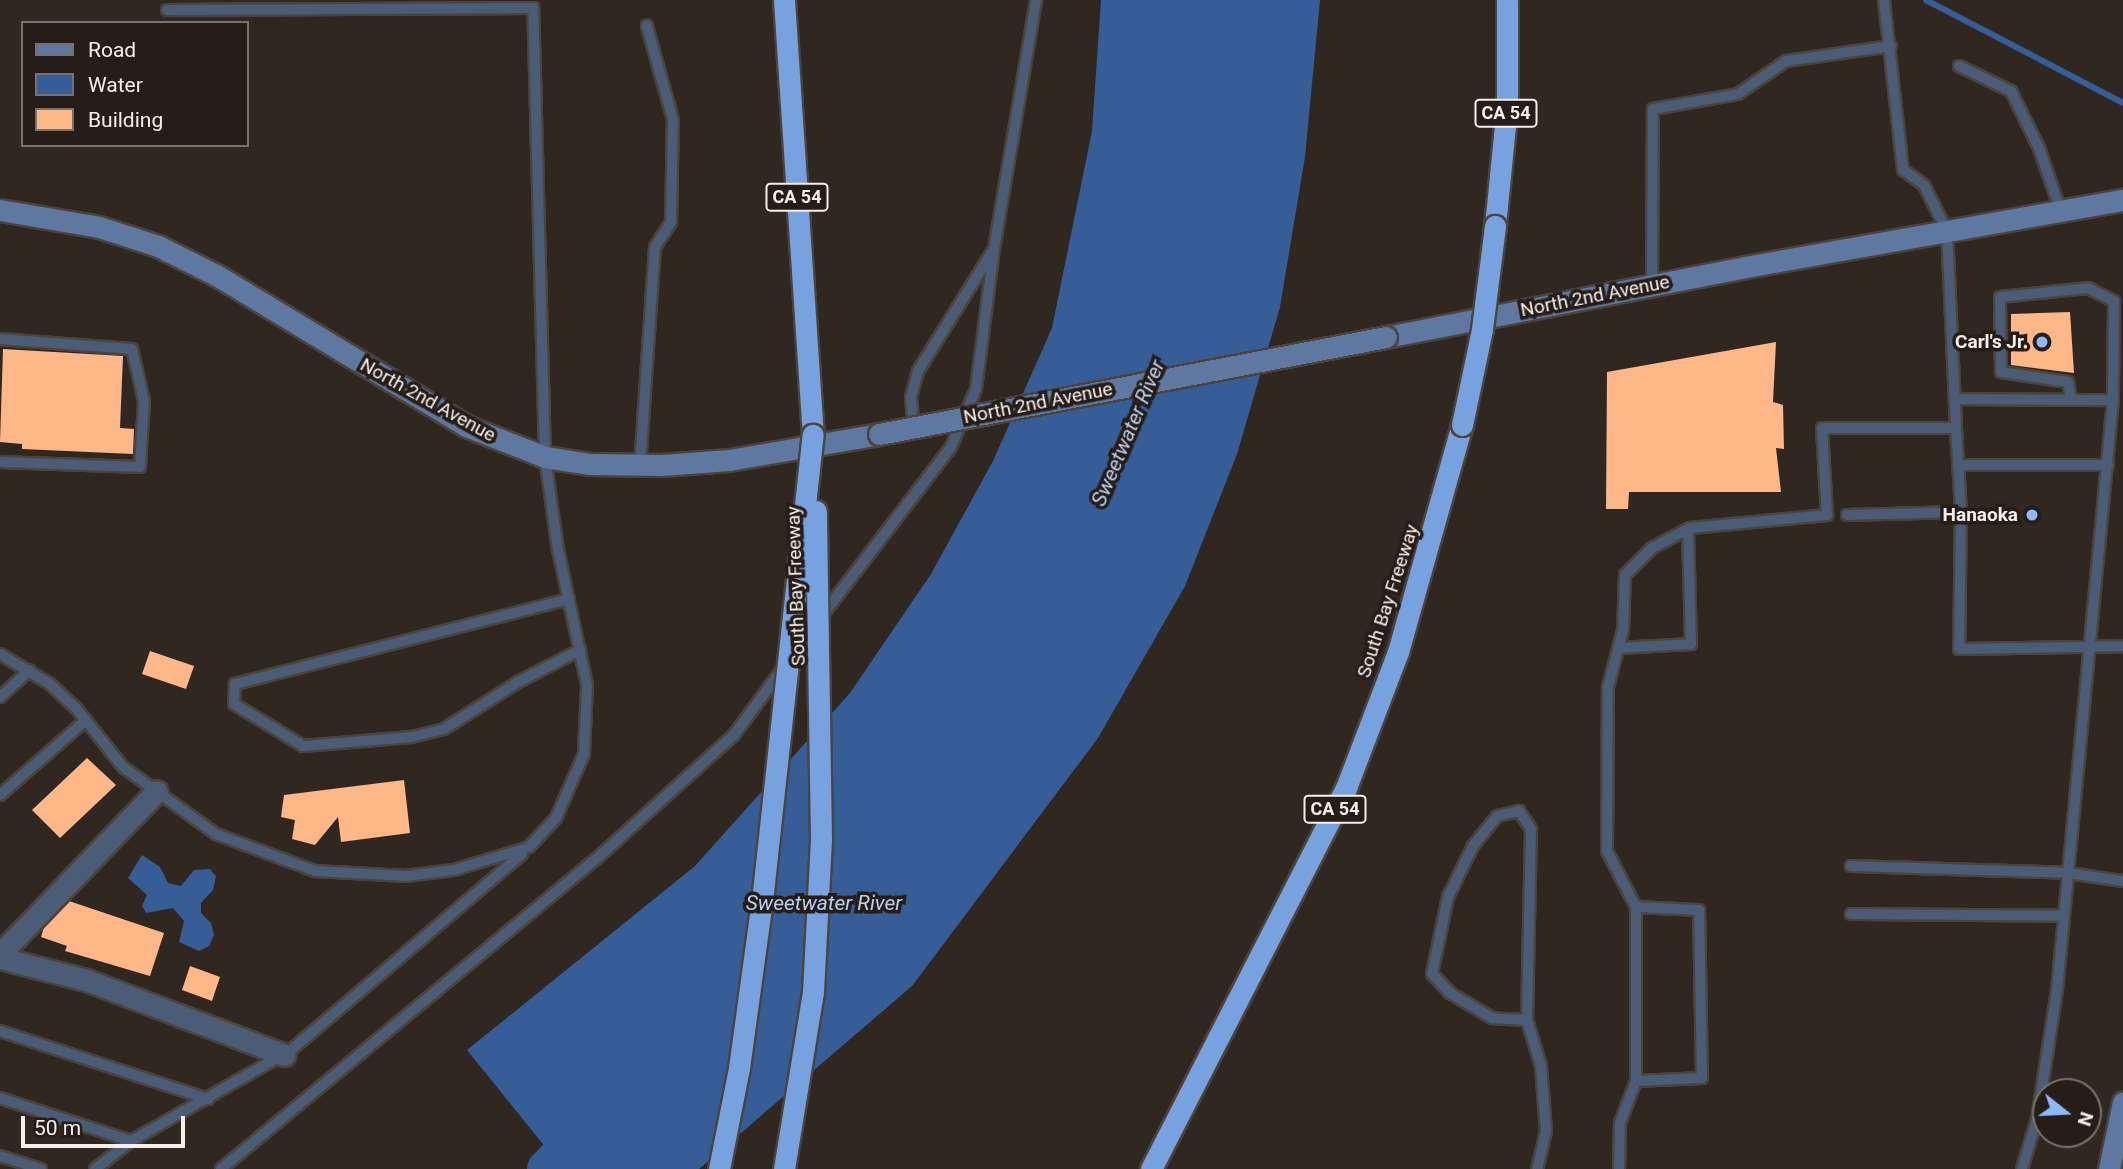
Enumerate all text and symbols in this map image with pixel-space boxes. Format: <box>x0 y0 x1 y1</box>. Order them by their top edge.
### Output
legend <box>21 21 248 147</box>
text: Road <box>88 38 136 62</box>
text: Water <box>88 73 143 97</box>
road number: CA 54 <box>1474 98 1538 128</box>
text: Building <box>88 108 163 132</box>
road number: CA 54 <box>766 182 828 212</box>
street label: North 2nd Avenue <box>1519 270 1671 322</box>
place label: Carl's Jr. <box>1955 331 2028 353</box>
marker: Carl's Jr. <box>2034 334 2050 350</box>
street label: North 2nd Avenue <box>356 353 500 447</box>
water label: Sweetwater River <box>1086 356 1170 510</box>
street label: North 2nd Avenue <box>962 377 1114 429</box>
place label: Hanaoka <box>1943 504 2018 526</box>
street label: South Bay Freeway <box>782 506 810 666</box>
marker: Hanaoka <box>2024 507 2040 523</box>
street label: South Bay Freeway <box>1352 521 1424 681</box>
road number: CA 54 <box>1304 794 1366 824</box>
water label: Sweetwater River <box>746 890 902 916</box>
north arrow <box>2032 1078 2102 1148</box>
scale bar <box>24 1102 189 1146</box>
text: N <box>2073 1109 2099 1129</box>
text: 50 m <box>34 1116 81 1140</box>

